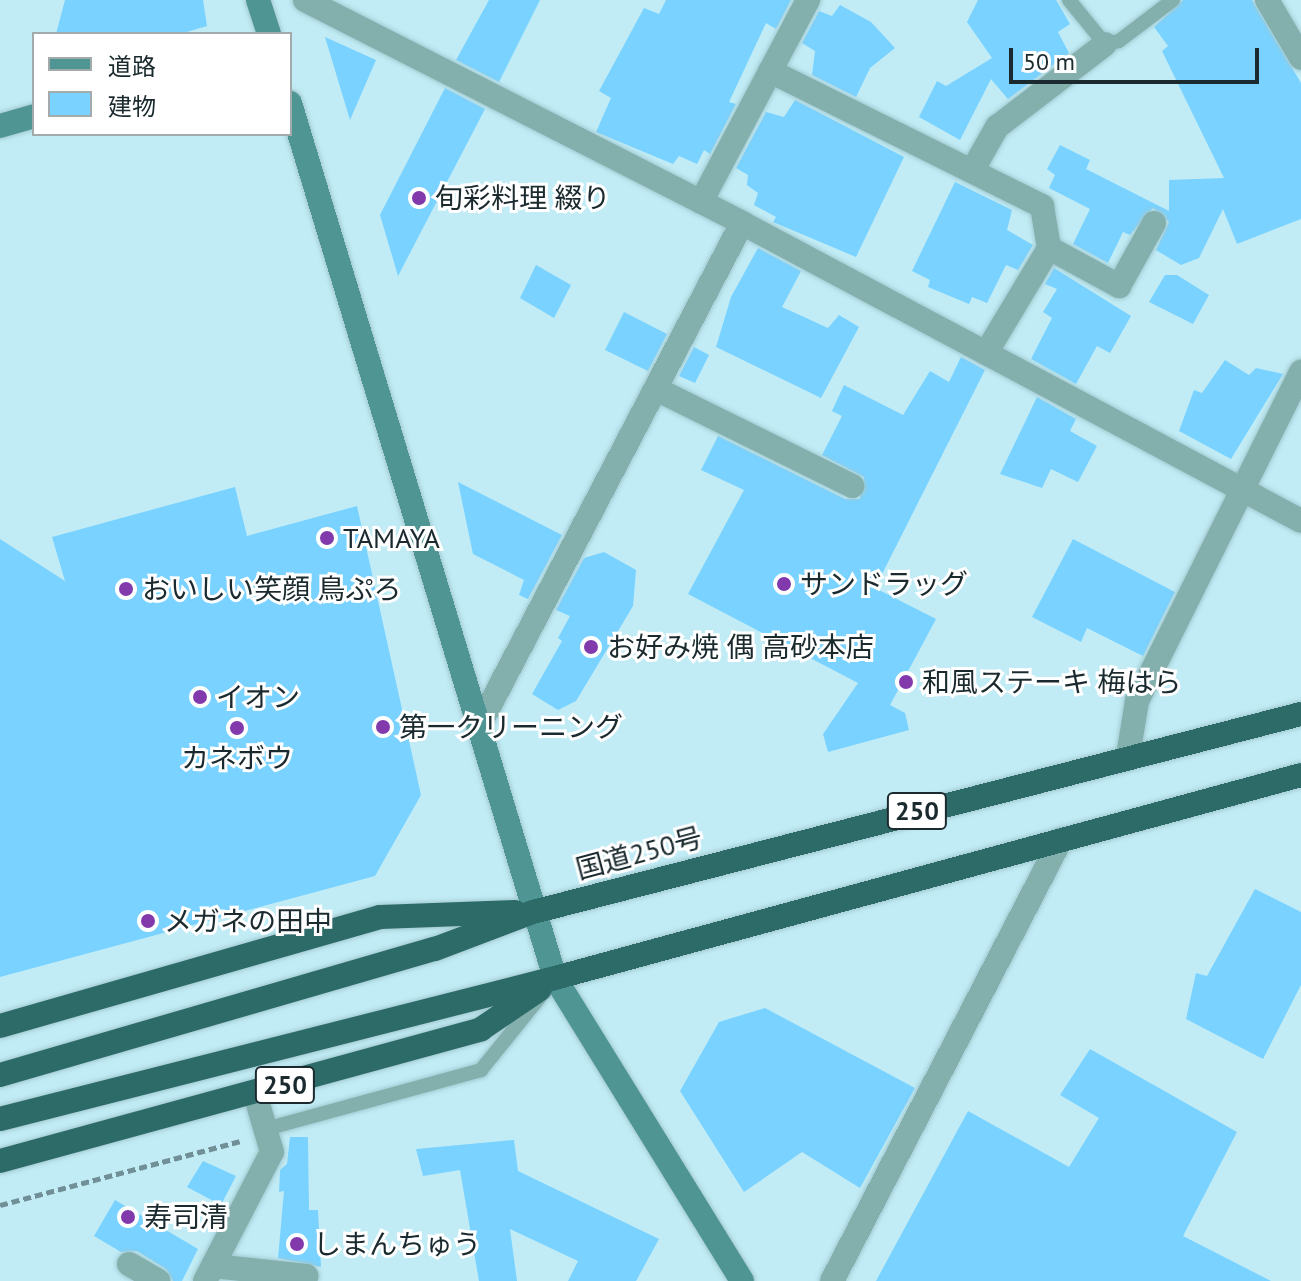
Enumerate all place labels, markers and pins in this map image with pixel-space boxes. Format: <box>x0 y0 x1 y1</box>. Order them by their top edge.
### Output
place label: 旬彩料理 綴り <box>435 181 610 215</box>
marker: 旬彩料理 綴り <box>410 189 428 207</box>
place label: TAMAYA <box>343 521 440 555</box>
marker: TAMAYA <box>318 529 336 547</box>
place label: サンドラッグ <box>800 567 968 601</box>
place label: おいしい笑顔 鳥ぷろ <box>142 572 401 606</box>
marker: サンドラッグ <box>775 575 793 593</box>
marker: おいしい笑顔 鳥ぷろ <box>117 580 135 598</box>
place label: お好み焼 偶 高砂本店 <box>607 630 874 664</box>
marker: お好み焼 偶 高砂本店 <box>582 638 600 656</box>
place label: 和風ステーキ 梅はら <box>922 665 1181 699</box>
marker: 和風ステーキ 梅はら <box>897 673 915 691</box>
place label: イオン <box>216 680 300 714</box>
marker: イオン <box>191 688 209 706</box>
place label: 第一クリーニング <box>399 710 623 744</box>
marker: 第一クリーニング <box>374 718 392 736</box>
marker: カネボウ <box>228 719 246 737</box>
place label: カネボウ <box>181 741 293 775</box>
place label: メガネの田中 <box>164 904 332 938</box>
marker: メガネの田中 <box>139 912 157 930</box>
place label: 寿司清 <box>144 1200 228 1234</box>
marker: 寿司清 <box>119 1208 137 1226</box>
place label: しまんちゅう <box>313 1227 481 1261</box>
marker: しまんちゅう <box>288 1235 306 1253</box>

